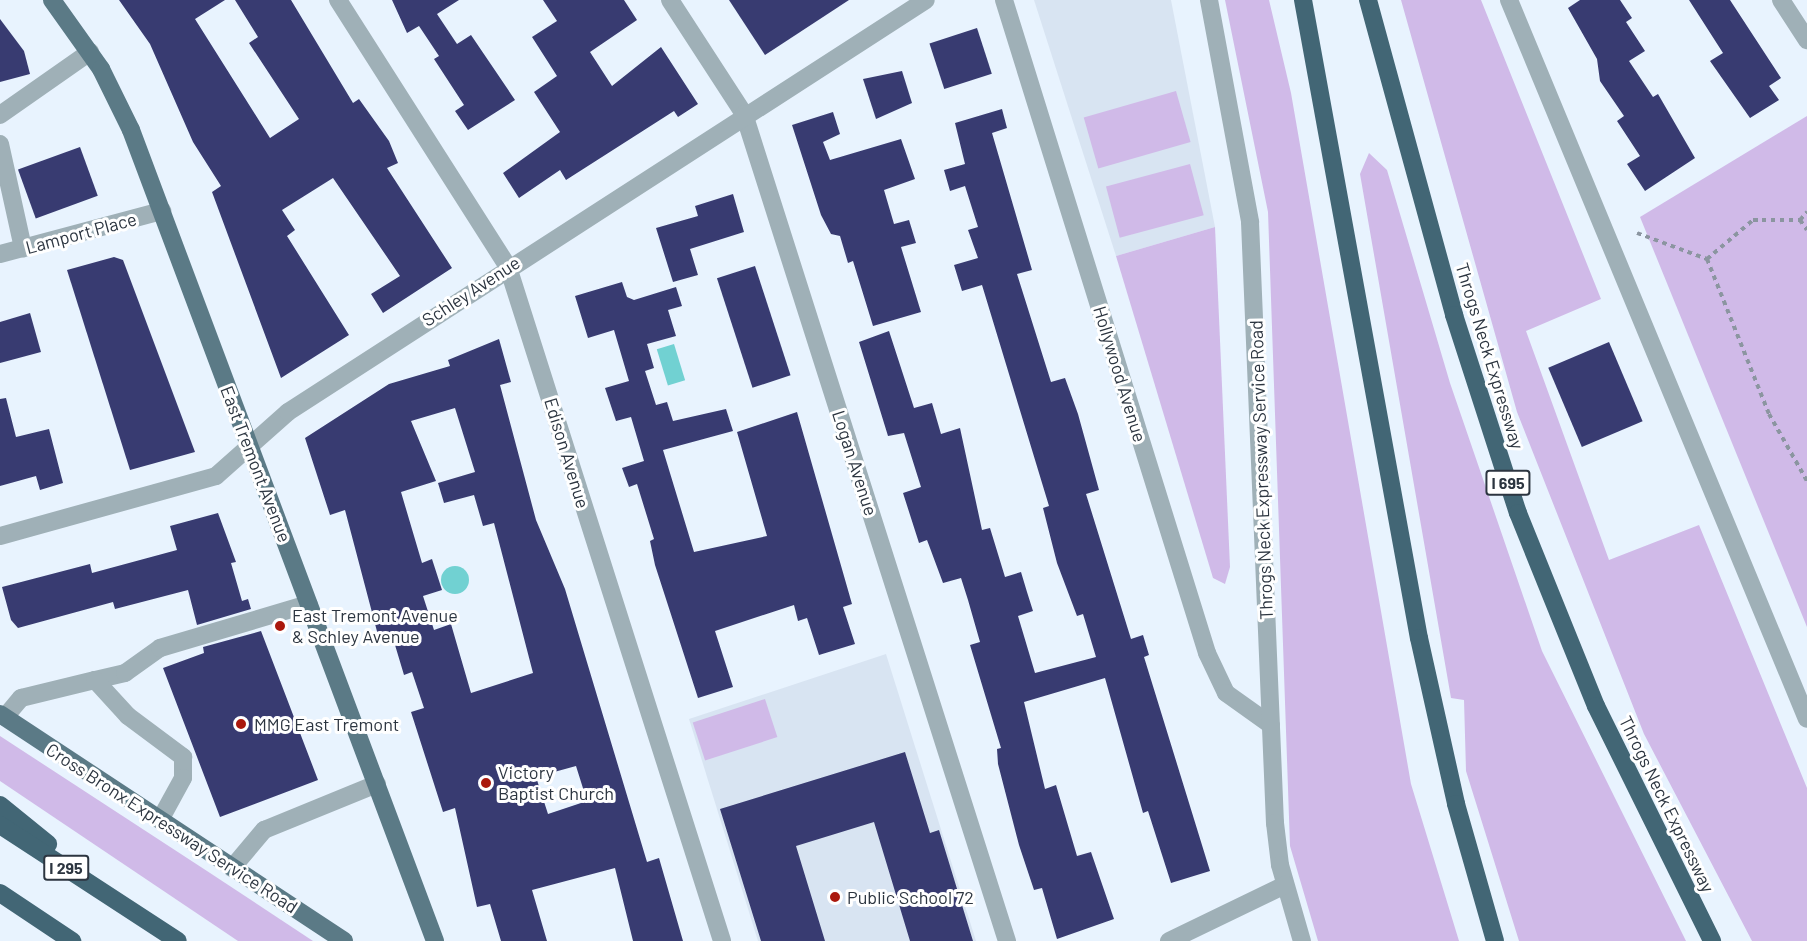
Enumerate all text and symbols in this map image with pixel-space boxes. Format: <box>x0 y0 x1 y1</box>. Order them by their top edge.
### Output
street label: Lamport Place <box>23 208 139 258</box>
street label: Schley Avenue <box>418 251 524 331</box>
street label: Throgs Neck Expressway <box>1451 260 1529 452</box>
street label: Hollywood Avenue <box>1089 303 1151 445</box>
street label: Throgs Neck Expressway Service Road <box>1245 320 1277 620</box>
street label: East Tremont Avenue <box>216 383 296 545</box>
street label: Edison Avenue <box>540 395 594 511</box>
street label: Logan Avenue <box>828 408 882 518</box>
road number: I 695 <box>1484 470 1532 496</box>
place label: East Tremont Avenue & Schley Avenue <box>292 605 458 648</box>
marker: East Tremont Avenue & Schley Avenue <box>273 619 287 633</box>
street label: Throgs Neck Expressway <box>1615 712 1719 896</box>
place label: MMG East Tremont <box>254 713 399 735</box>
marker: MMG East Tremont <box>232 715 250 733</box>
street label: Cross Bronx Expressway Service Road <box>42 738 302 918</box>
place label: Victory Baptist Church <box>498 762 614 804</box>
marker: Victory Baptist Church <box>479 776 493 790</box>
road number: I 295 <box>42 855 90 881</box>
place label: Public School 72 <box>847 886 974 908</box>
marker: Public School 72 <box>828 890 842 904</box>

